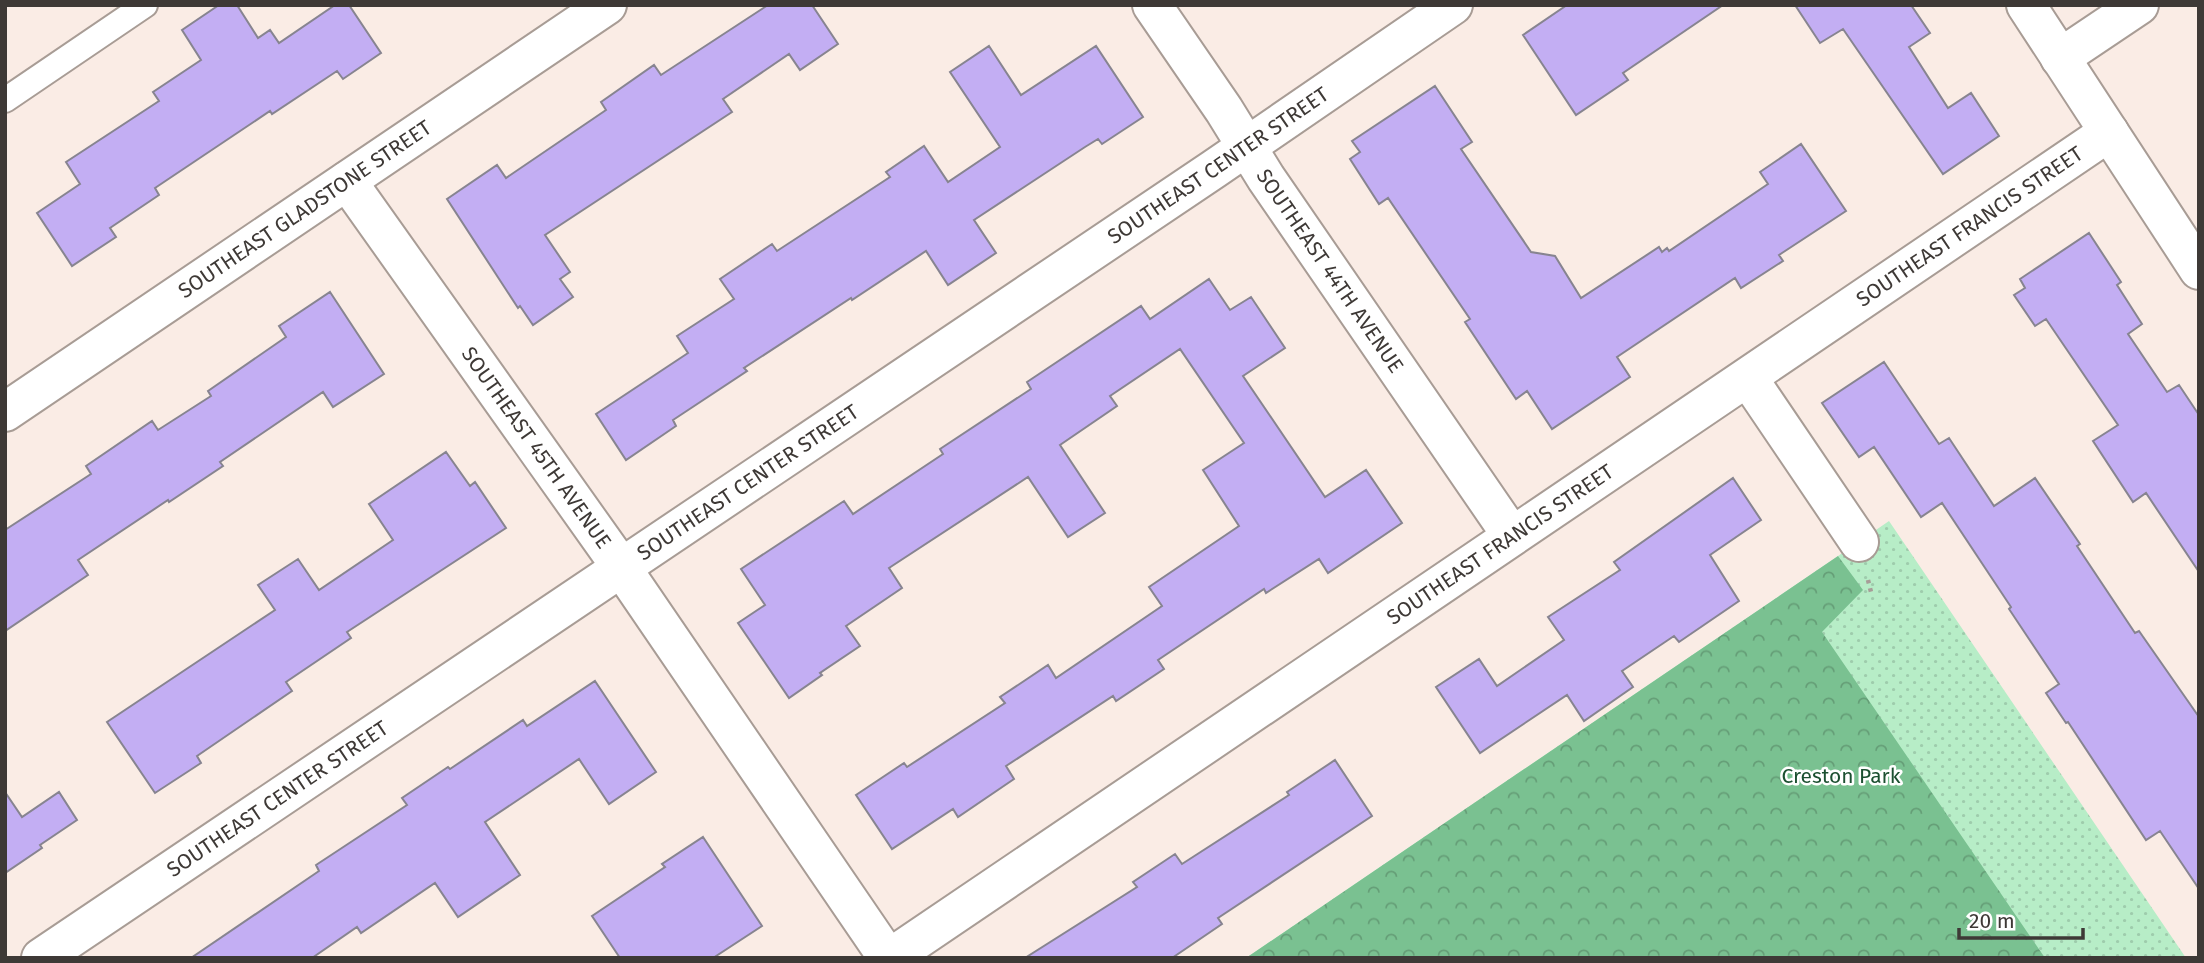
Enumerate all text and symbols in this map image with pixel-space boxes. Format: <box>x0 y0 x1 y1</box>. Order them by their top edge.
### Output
street label: SOUTHEAST CENTER STREET <box>1103 81 1334 250</box>
street label: SOUTHEAST GLADSTONE STREET <box>173 114 436 304</box>
street label: SOUTHEAST FRANCIS STREET <box>1851 140 2088 312</box>
street label: SOUTHEAST 44TH AVENUE <box>1251 164 1409 378</box>
street label: SOUTHEAST 45TH AVENUE <box>456 342 617 554</box>
street label: SOUTHEAST CENTER STREET <box>632 399 864 566</box>
street label: SOUTHEAST FRANCIS STREET <box>1382 459 1619 631</box>
street label: SOUTHEAST CENTER STREET <box>162 715 393 883</box>
park label: Creston Park <box>1782 763 1901 789</box>
scale bar <box>1959 897 2083 941</box>
text: 20 m <box>1969 908 2015 934</box>

